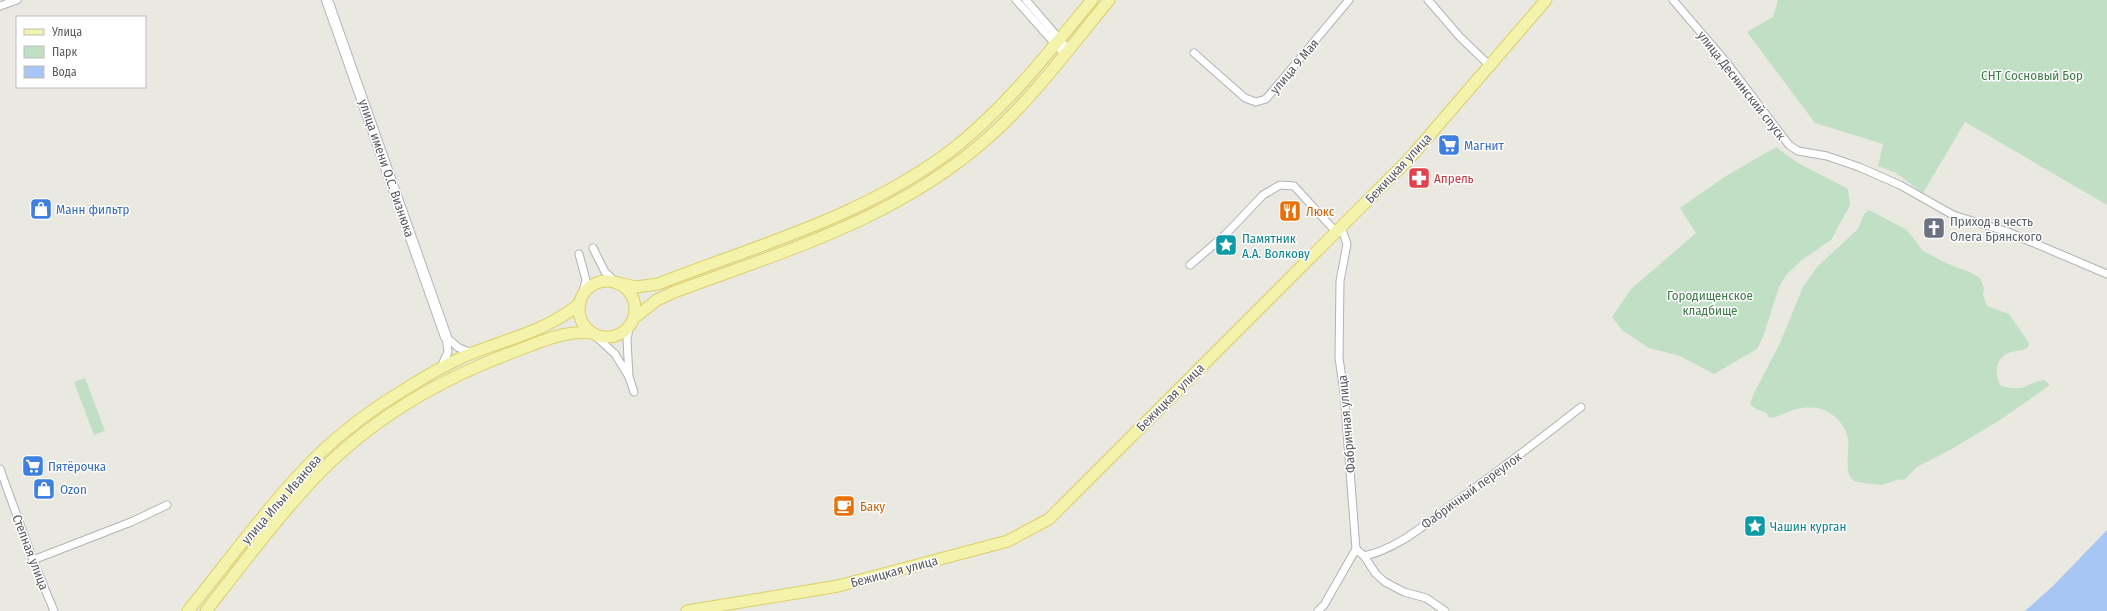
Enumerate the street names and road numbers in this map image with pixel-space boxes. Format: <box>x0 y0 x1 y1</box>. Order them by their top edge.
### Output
street label: улица Деснинский спуск <box>1694 28 1789 143</box>
street label: улица 9 Мая <box>1267 36 1322 97</box>
street label: улица имени О.С. Визнюка <box>356 97 417 239</box>
street label: Бежицкая улица <box>1362 130 1434 206</box>
street label: Бежицкая улица <box>1133 360 1207 434</box>
street label: Фабричная улица <box>1335 374 1358 474</box>
street label: Фабричный переулок <box>1418 449 1524 532</box>
street label: улица Ильи Иванова <box>238 452 324 547</box>
street label: Степная улица <box>9 512 52 592</box>
street label: Бежицкая улица <box>849 553 939 590</box>

